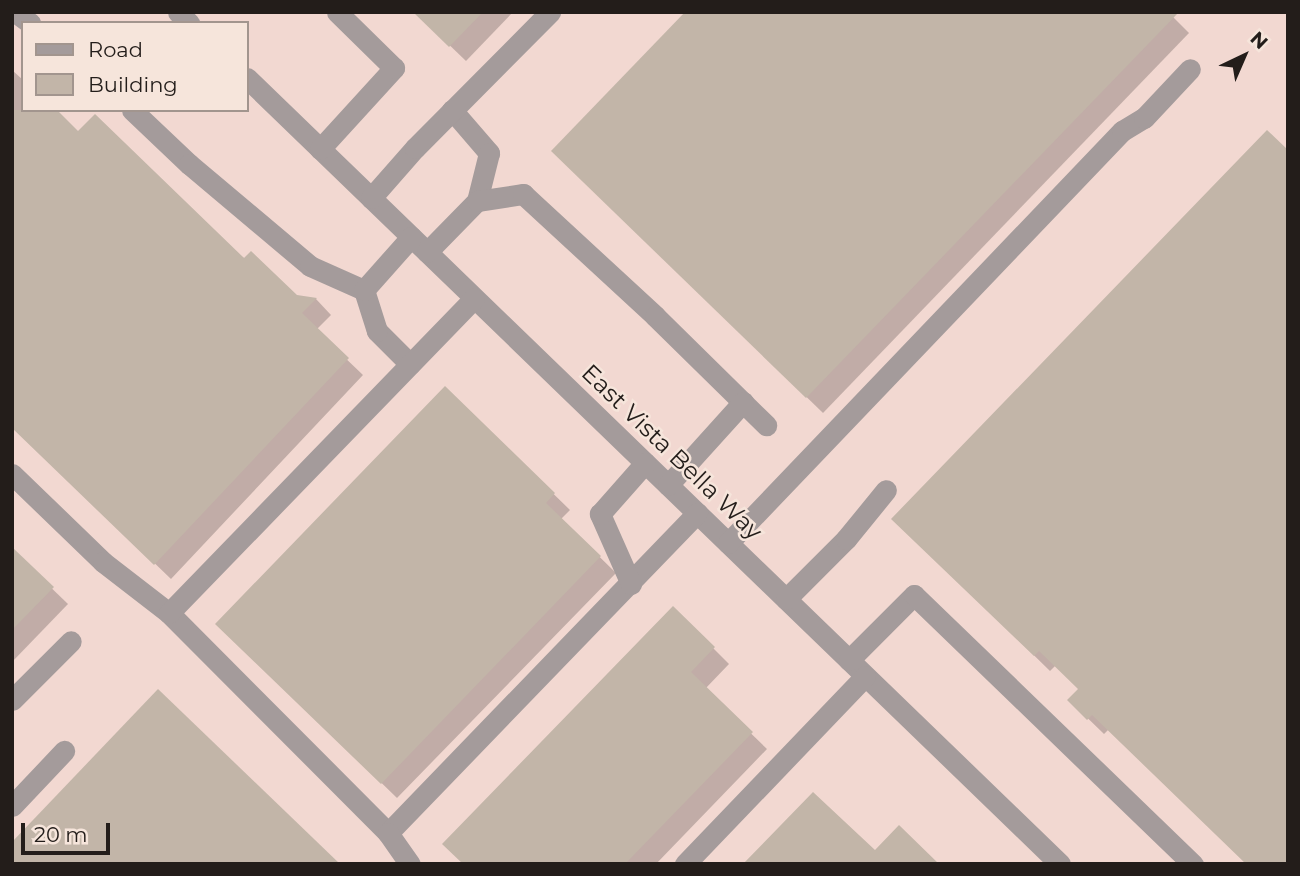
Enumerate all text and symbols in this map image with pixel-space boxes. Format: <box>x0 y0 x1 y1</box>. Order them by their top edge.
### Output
legend <box>21 21 248 112</box>
north arrow <box>1209 21 1279 91</box>
text: N <box>1245 27 1272 54</box>
text: Road <box>88 37 143 62</box>
text: Building <box>88 72 178 97</box>
street label: East Vista Bella Way <box>576 358 768 546</box>
scale bar <box>24 810 114 854</box>
text: 20 m <box>34 822 88 847</box>

